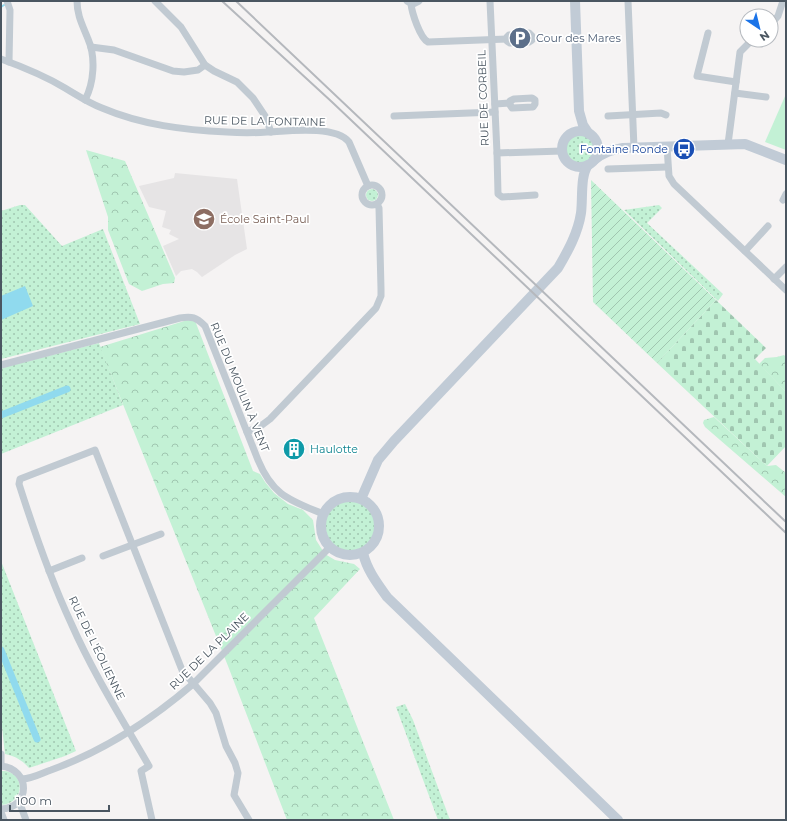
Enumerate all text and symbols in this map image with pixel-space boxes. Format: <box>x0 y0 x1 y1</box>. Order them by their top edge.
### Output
north arrow <box>739 8 779 48</box>
parking icon: Cour des Mares <box>507 25 533 51</box>
text: N <box>757 28 772 44</box>
place label: Cour des Mares <box>536 31 621 45</box>
street label: RUE DE CORBEIL <box>474 49 492 146</box>
street label: RUE DE LA FONTAINE <box>204 113 326 129</box>
bus stop icon: Fontaine Ronde <box>671 136 697 162</box>
place label: Fontaine Ronde <box>580 142 668 156</box>
school or university icon: École Saint-Paul <box>191 206 217 232</box>
place label: École Saint-Paul <box>220 212 310 226</box>
street label: RUE DU MOULIN À VENT <box>208 320 273 454</box>
building icon: Haulotte <box>281 436 307 462</box>
place label: Haulotte <box>310 442 358 456</box>
street label: RUE DE L'ÉOLIENNE <box>66 594 128 702</box>
street label: RUE DE LA PLAINE <box>166 609 252 693</box>
scale bar <box>10 787 109 813</box>
text: 100 m <box>16 793 52 808</box>

